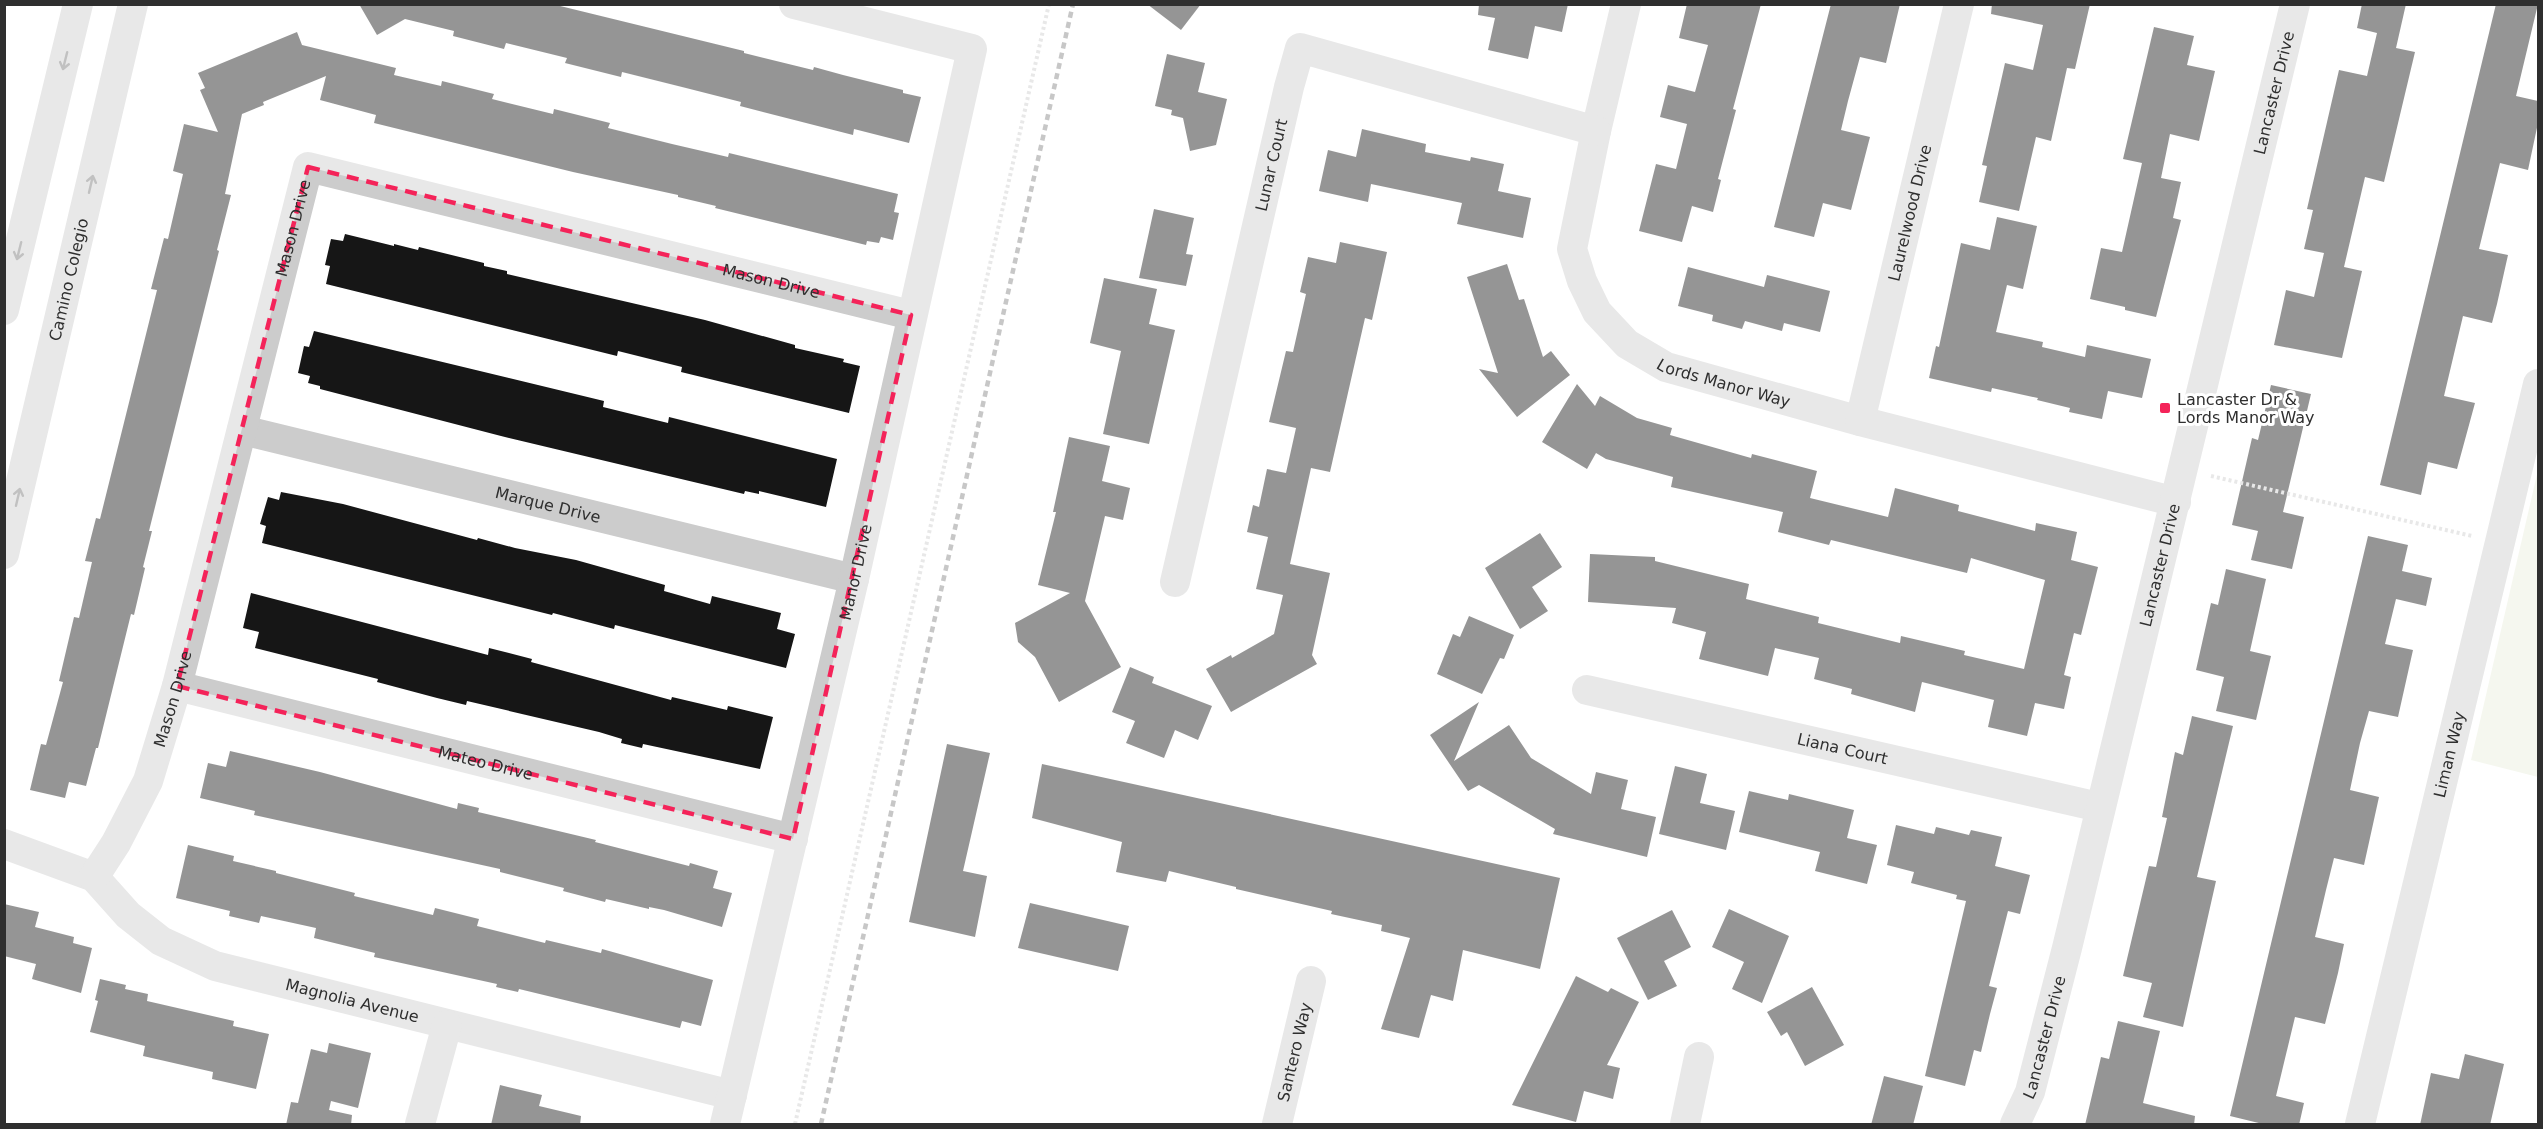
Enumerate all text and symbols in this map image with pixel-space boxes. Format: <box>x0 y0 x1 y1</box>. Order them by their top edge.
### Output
street label: Lancaster Drive <box>2250 29 2298 156</box>
one-way arrow <box>58 52 70 71</box>
street label: Lunar Court <box>1251 117 1291 213</box>
street label: Laurelwood Drive <box>1884 142 1935 283</box>
one-way arrow <box>85 175 97 194</box>
street label: Mason Drive <box>271 177 314 279</box>
street label: Camino Colegio <box>45 216 92 343</box>
one-way arrow <box>12 241 24 260</box>
street label: Mason Drive <box>721 260 822 302</box>
street label: Lords Manor Way <box>1654 354 1793 411</box>
place label: Lancaster Dr & Lords Manor Way <box>2177 390 2315 427</box>
marker: Lancaster Dr & Lords Manor Way <box>2158 401 2172 415</box>
street label: Marque Drive <box>493 483 603 526</box>
one-way arrow <box>12 488 24 507</box>
street label: Lancaster Drive <box>2135 501 2184 629</box>
street label: Manor Drive <box>835 522 875 622</box>
street label: Mason Drive <box>149 649 195 749</box>
street label: Liman Way <box>2429 709 2468 800</box>
street label: Liana Court <box>1795 729 1889 768</box>
street label: Mateo Drive <box>436 742 535 784</box>
street label: Magnolia Avenue <box>284 974 421 1026</box>
street label: Lancaster Drive <box>2019 974 2069 1102</box>
street label: Santero Way <box>1273 1000 1315 1104</box>

